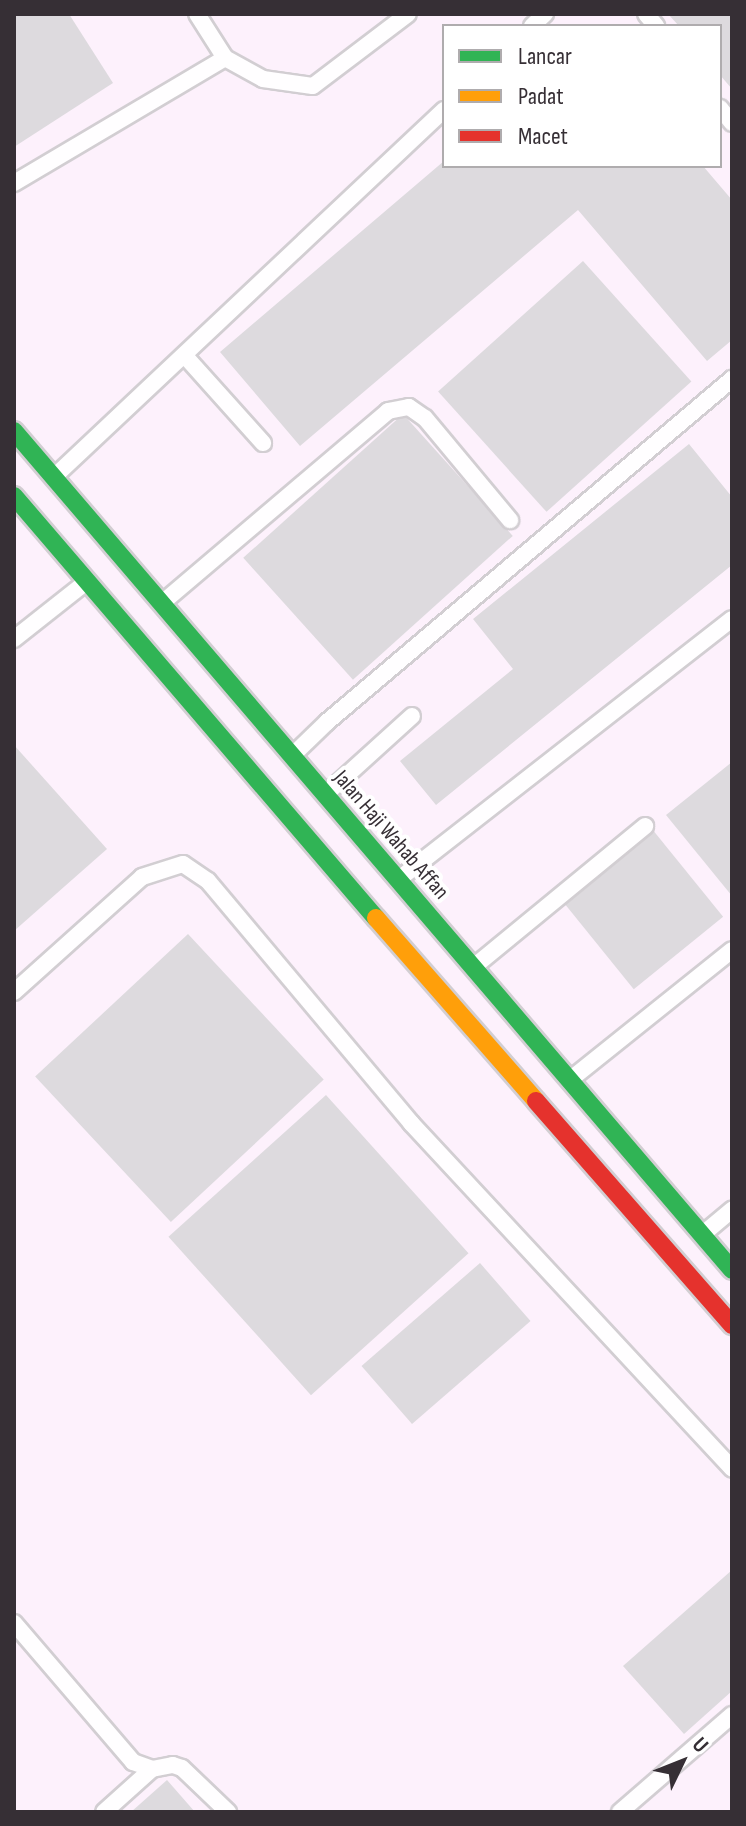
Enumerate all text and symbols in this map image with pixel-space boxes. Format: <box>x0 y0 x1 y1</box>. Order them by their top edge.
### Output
legend <box>442 24 722 168</box>
text: Lancar <box>518 42 572 71</box>
text: Padat <box>518 82 564 111</box>
text: Macet <box>518 122 568 151</box>
street label: Jalan Haji Wahab Affan <box>328 765 454 905</box>
north arrow <box>642 1722 722 1802</box>
text: U <box>686 1732 714 1759</box>

